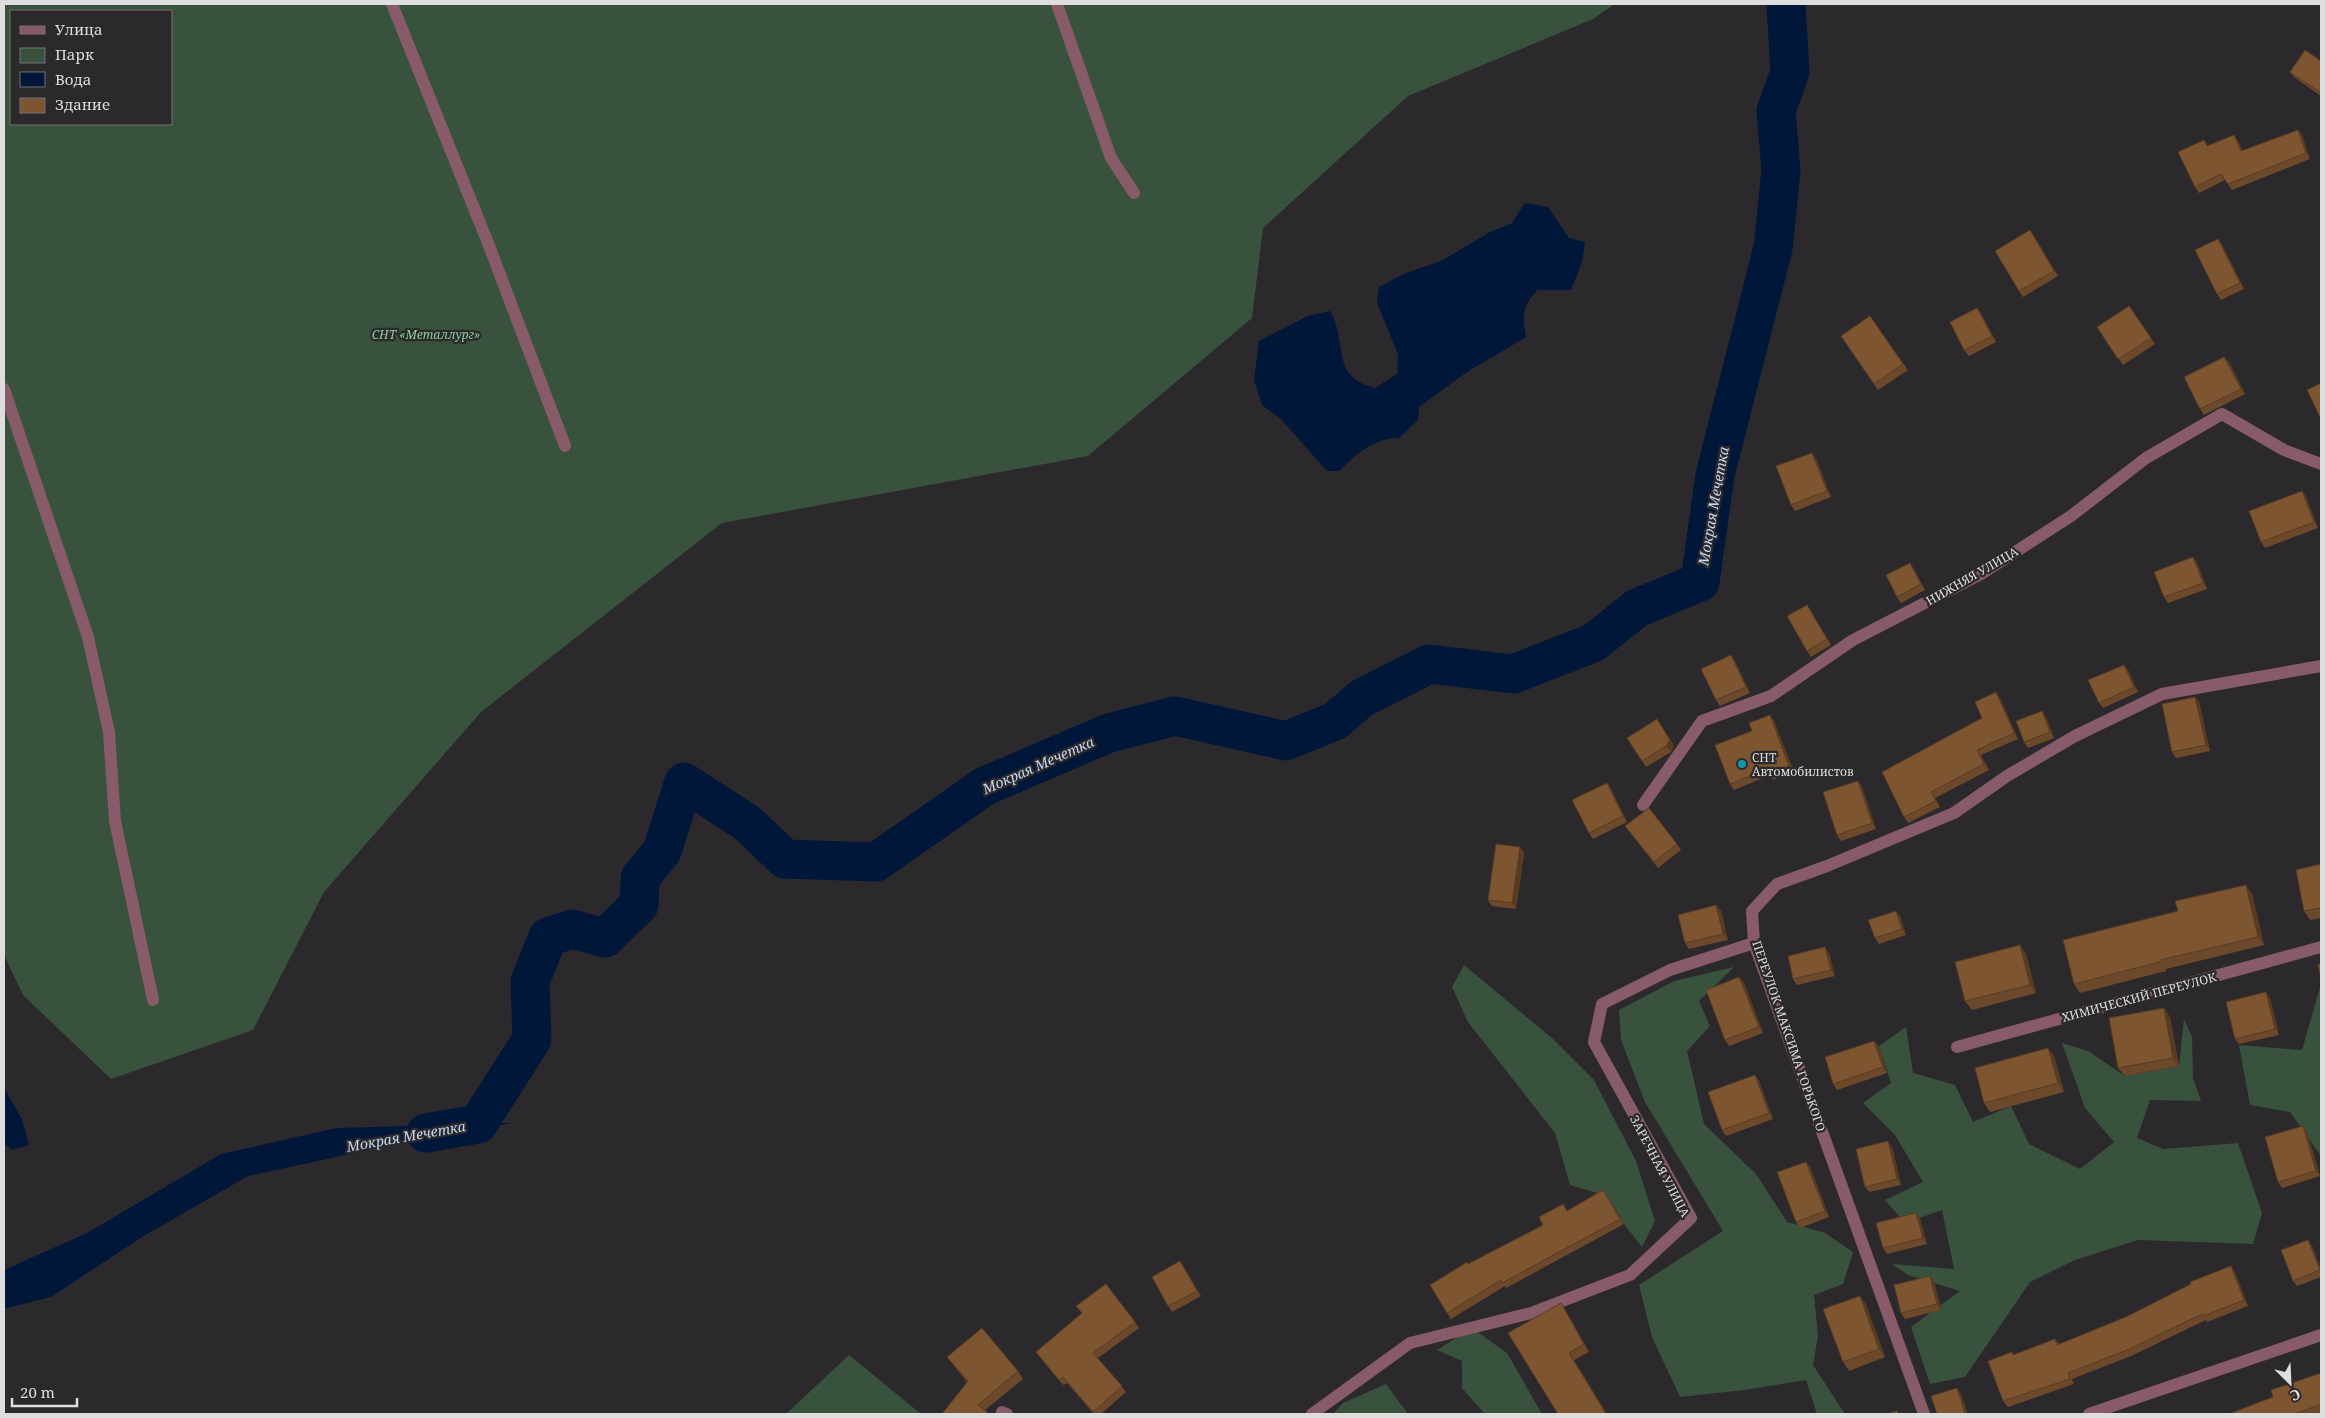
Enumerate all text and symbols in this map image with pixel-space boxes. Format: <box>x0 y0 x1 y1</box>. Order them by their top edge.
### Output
legend <box>10 10 172 125</box>
text: Улица <box>55 19 103 39</box>
text: Парк <box>55 44 94 64</box>
text: Вода <box>55 69 91 89</box>
text: Здание <box>55 94 110 114</box>
park label: СНТ «Металлург» <box>372 326 480 343</box>
water label: Мокрая Мечетка <box>1693 445 1733 568</box>
street label: НИЖНЯЯ УЛИЦА <box>1923 542 2022 609</box>
water label: Мокрая Мечетка <box>978 732 1097 799</box>
place label: СНТ Автомобилистов <box>1752 749 1854 780</box>
marker: СНТ Автомобилистов <box>1736 758 1748 770</box>
street label: ПЕРЕУЛОК МАКСИМА ГОРЬКОГО <box>1748 938 1830 1134</box>
street label: ХИМИЧЕСКИЙ ПЕРЕУЛОК <box>2060 968 2219 1026</box>
street label: ЗАРЕЧНАЯ УЛИЦА <box>1626 1112 1694 1220</box>
water label: Мокрая Мечетка <box>344 1116 467 1156</box>
north arrow <box>2265 1358 2315 1408</box>
scale bar <box>12 1376 78 1408</box>
text: 20 m <box>20 1382 55 1402</box>
text: С <box>2287 1385 2304 1406</box>

